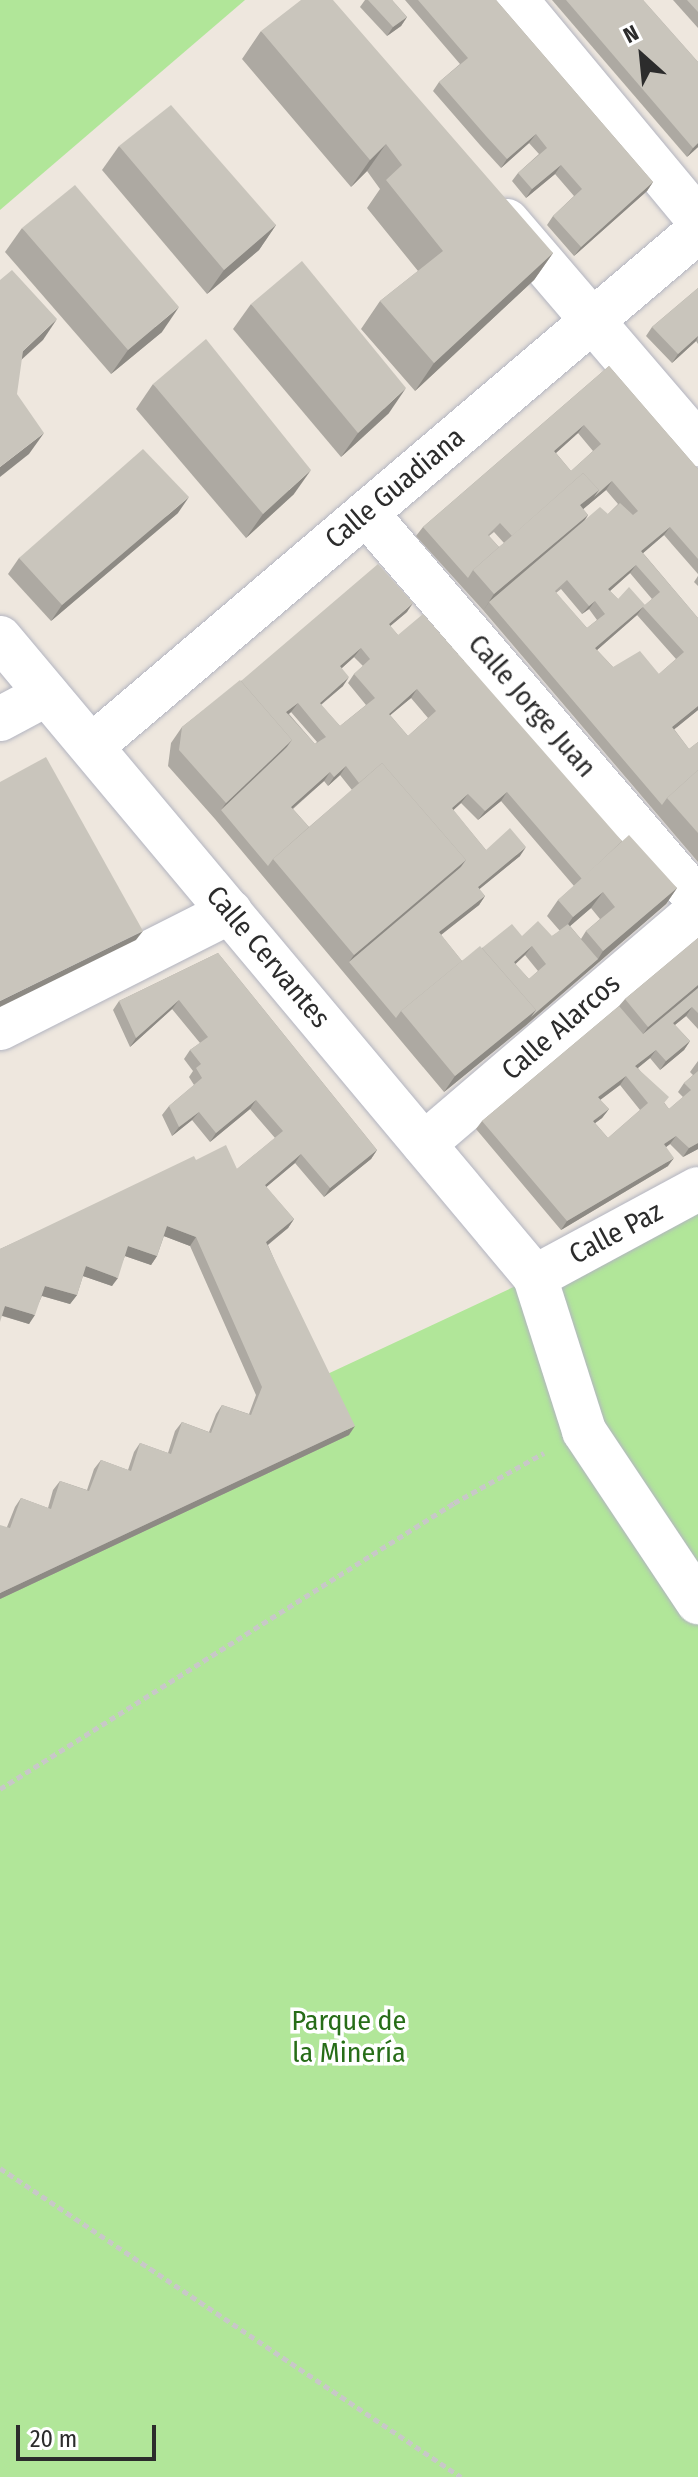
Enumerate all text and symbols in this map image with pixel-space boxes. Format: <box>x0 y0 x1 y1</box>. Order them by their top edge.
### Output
north arrow <box>602 16 682 96</box>
text: N <box>619 19 643 49</box>
street label: Calle Guadiana <box>319 420 471 556</box>
street label: Calle Jorge Juan <box>461 628 603 784</box>
street label: Calle Cervantes <box>199 879 337 1035</box>
street label: Calle Alarcos <box>495 967 627 1087</box>
street label: Calle Paz <box>564 1195 668 1271</box>
park label: Parque de la Minería <box>292 2004 406 2070</box>
scale bar <box>20 2409 160 2459</box>
text: 20 m <box>30 2425 77 2453</box>

